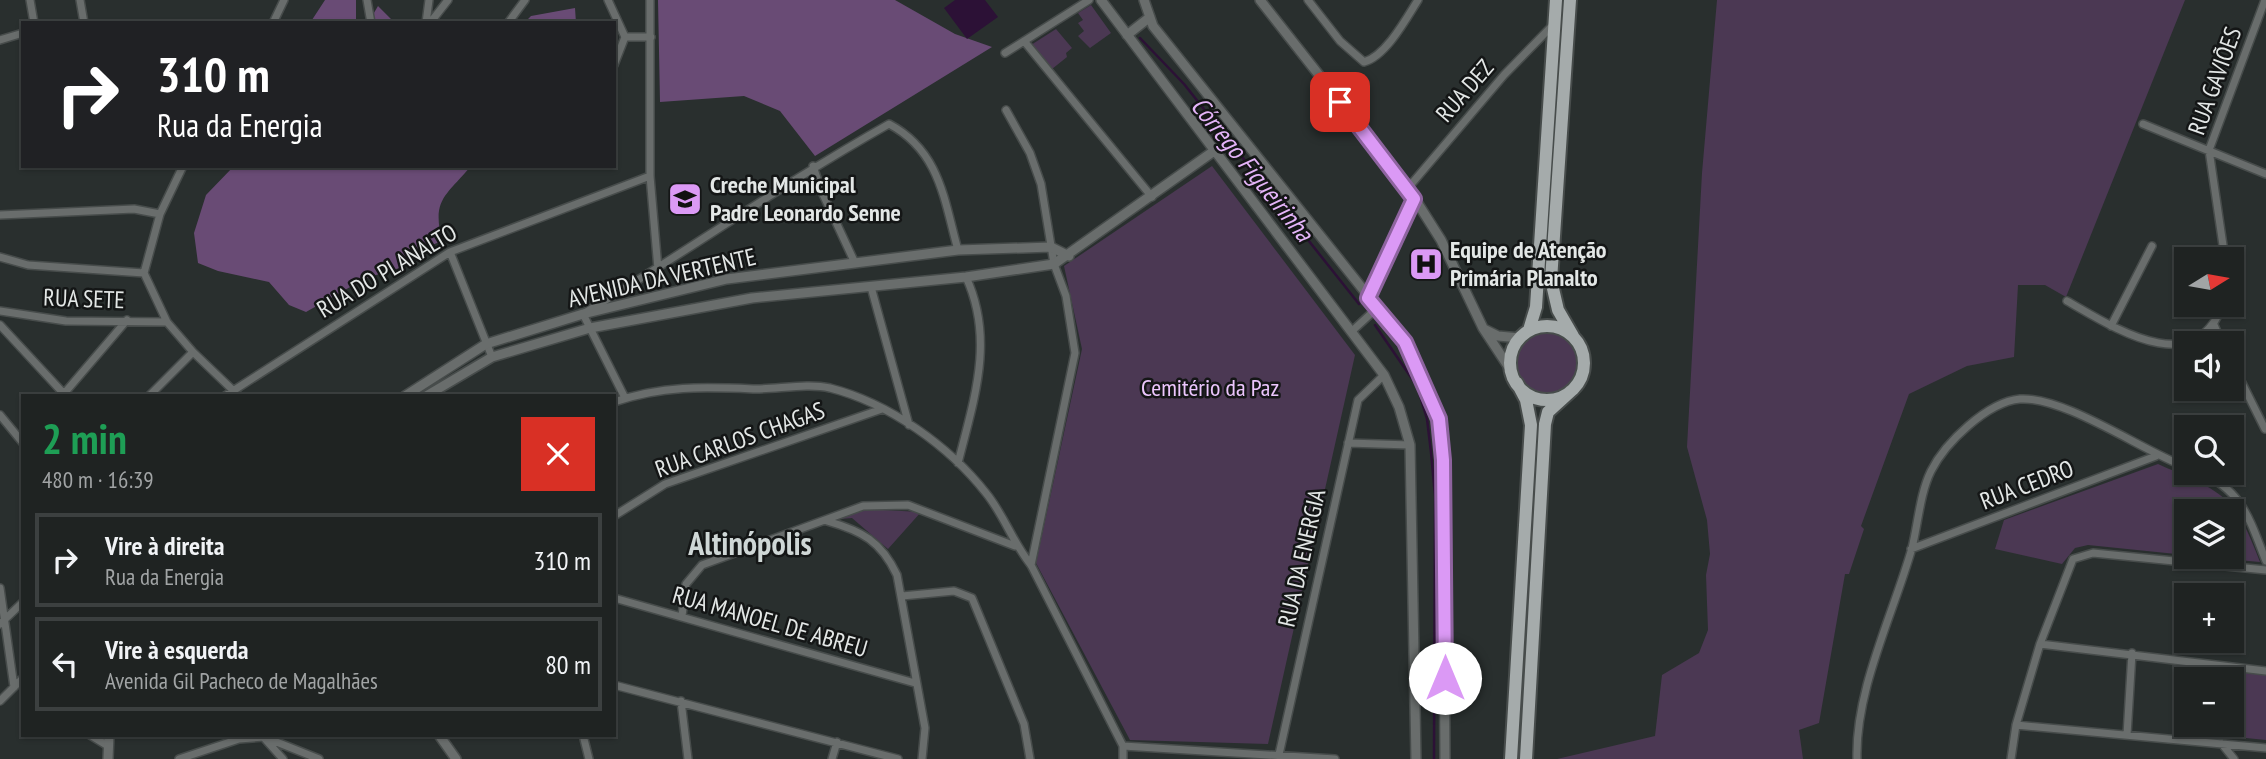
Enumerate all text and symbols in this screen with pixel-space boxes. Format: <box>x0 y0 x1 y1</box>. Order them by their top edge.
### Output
street label: RUA GAVIÕES <box>2181 23 2248 139</box>
text: 310 m <box>157 42 270 106</box>
icon: right <box>42 49 133 140</box>
street label: RUA DEZ <box>1429 53 1500 128</box>
pin <box>1310 72 1370 132</box>
icon: arrive <box>1321 83 1359 121</box>
water label: Córrego Figueirinha <box>1184 90 1322 249</box>
text: Rua da Energia <box>157 104 323 146</box>
place label: Creche Municipal Padre Leonardo Senne <box>710 169 901 228</box>
school or university icon: Creche Municipal Padre Leonardo Senne <box>666 180 704 218</box>
street label: RUA DO PLANALTO <box>311 217 462 324</box>
place label: Equipe de Atenção Primária Planalto <box>1450 234 1607 293</box>
street label: AVENIDA DA VERTENTE <box>565 241 759 314</box>
hospital icon: Equipe de Atenção Primária Planalto <box>1407 245 1445 283</box>
north arrow <box>2174 247 2244 317</box>
map controls <box>2174 247 2244 737</box>
street label: RUA SETE <box>43 282 125 315</box>
button: sound <box>2174 331 2244 401</box>
park label: Cemitério da Paz <box>1141 372 1279 403</box>
street label: RUA CARLOS CHAGAS <box>651 394 829 485</box>
text: 2 min <box>42 411 127 466</box>
button: search <box>2174 415 2244 485</box>
button: close <box>521 417 595 491</box>
street label: RUA CEDRO <box>1976 453 2078 516</box>
text: 480 m · 16:39 <box>42 465 154 494</box>
street label: RUA DA ENERGIA <box>1271 485 1333 630</box>
button: layers <box>2174 499 2244 569</box>
district label: Altinópolis <box>687 522 812 564</box>
text: Vire à direita <box>105 529 224 562</box>
icon: right <box>46 541 84 579</box>
text: 310 m <box>533 544 591 577</box>
text: Rua da Energia <box>105 562 224 591</box>
street label: RUA MANOEL DE ABREU <box>669 579 871 664</box>
button: + <box>2174 583 2244 653</box>
text: Vire à esquerda <box>105 633 248 666</box>
position arrow <box>1408 641 1482 715</box>
icon: left <box>46 645 84 683</box>
text: 80 m <box>545 648 591 681</box>
text: Avenida Gil Pacheco de Magalhães <box>105 666 378 695</box>
button: − <box>2174 667 2244 737</box>

